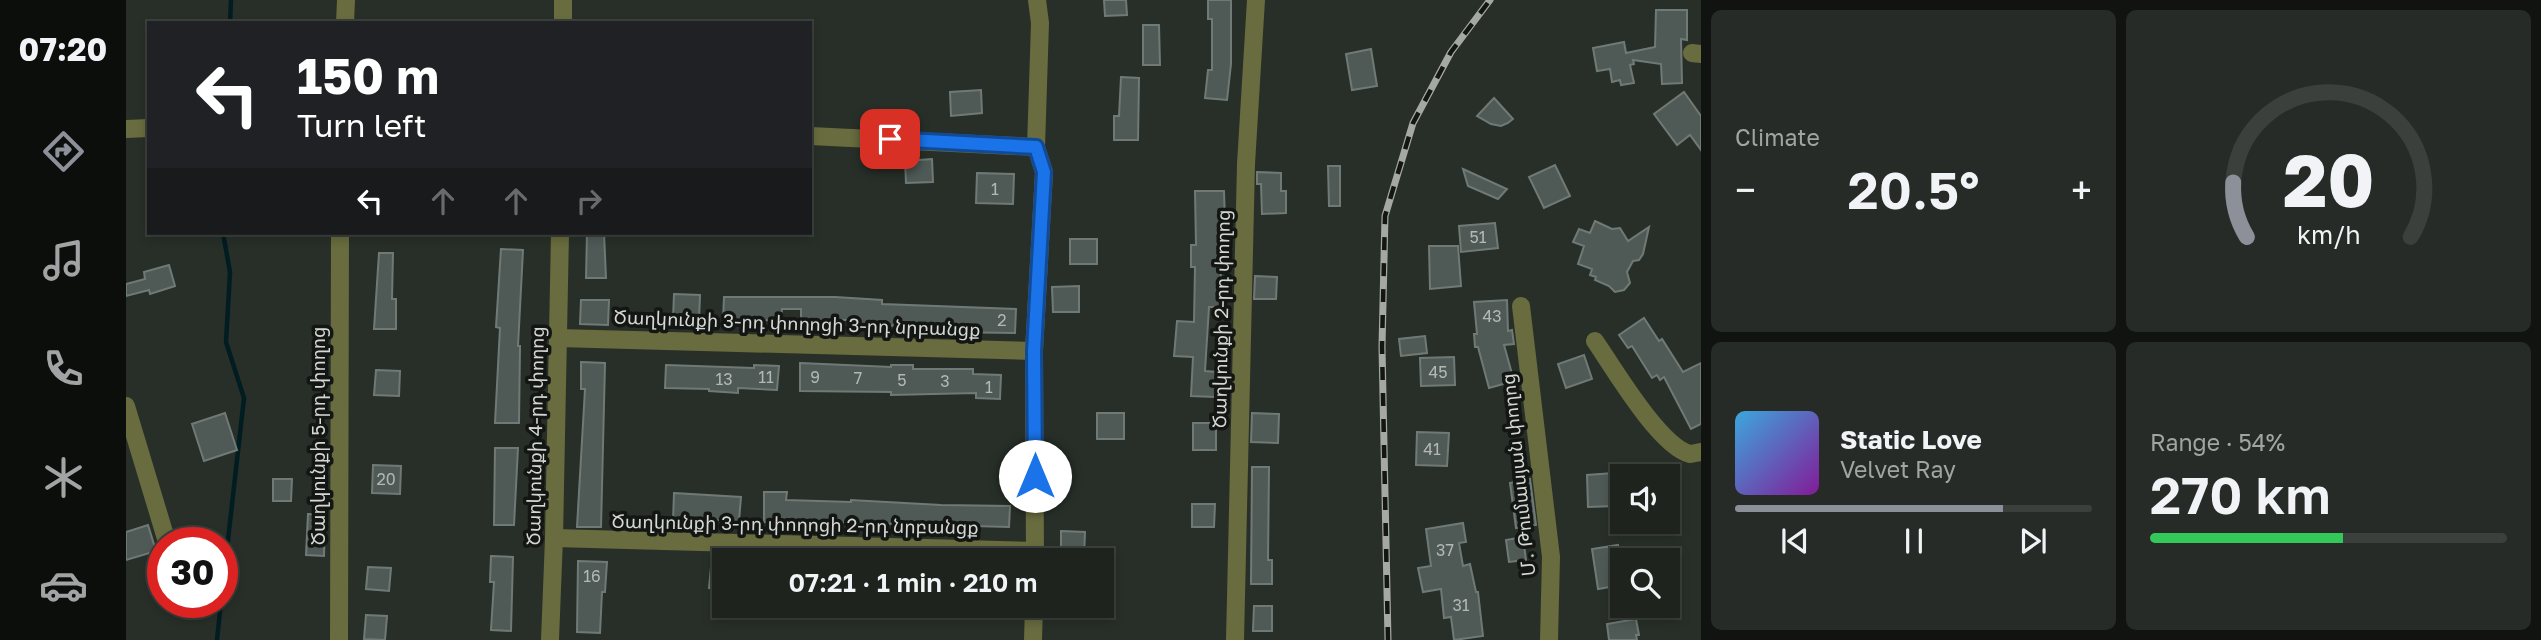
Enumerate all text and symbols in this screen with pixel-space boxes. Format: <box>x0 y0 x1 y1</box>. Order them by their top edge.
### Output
text: 07:20 <box>19 30 107 68</box>
text: 150 m <box>297 46 439 105</box>
icon: left <box>182 49 273 140</box>
text: Turn left <box>297 106 426 144</box>
pin <box>860 109 920 169</box>
icon: arrive <box>871 120 909 158</box>
text: Climate <box>1735 123 1820 151</box>
icon: directions <box>39 127 88 176</box>
text: 20 <box>2283 136 2374 223</box>
text: 20.5° <box>1848 158 1979 220</box>
text: − <box>1735 167 1756 212</box>
text: + <box>2071 167 2092 212</box>
house number: 1 <box>991 179 999 199</box>
icon: left <box>351 182 389 220</box>
icon: ahead <box>424 182 462 220</box>
icon: ahead <box>497 182 535 220</box>
icon: right <box>570 182 608 220</box>
street label: Ծաղկունքի 2-րդ փողոց <box>1207 209 1235 429</box>
text: km/h <box>2297 219 2360 250</box>
house number: 51 <box>1469 227 1487 247</box>
icon: music <box>39 236 88 285</box>
street label: Ծաղկունքի 3-րդ փողոցի 3-րդ նրբանցք <box>613 305 981 341</box>
house number: 43 <box>1482 306 1502 326</box>
house number: 2 <box>997 310 1007 330</box>
street label: Ծաղկունքի 4-րդ փողոց <box>521 326 549 546</box>
street label: Ծաղկունքի 5-րդ փողոց <box>306 327 330 545</box>
icon: phone <box>39 344 88 393</box>
house number: 45 <box>1428 362 1448 382</box>
house number: 11 <box>758 367 774 387</box>
house number: 9 <box>810 367 820 387</box>
house number: 7 <box>854 368 862 388</box>
house number: 13 <box>715 369 733 389</box>
house number: 5 <box>897 370 907 390</box>
house number: 3 <box>940 371 950 391</box>
street label: Մ․ Թումասյան փողոց <box>1495 372 1541 578</box>
house number: 1 <box>985 377 993 397</box>
text: Static Love <box>1840 424 1982 455</box>
text: Range · 54% <box>2150 428 2285 456</box>
position arrow <box>998 439 1072 513</box>
house number: 41 <box>1423 439 1441 459</box>
icon: climate <box>39 453 88 502</box>
text: Velvet Ray <box>1840 455 1956 483</box>
text: 270 km <box>2150 463 2331 525</box>
map controls <box>1610 464 1680 618</box>
button: sound <box>1610 464 1680 534</box>
house number: 20 <box>376 469 396 489</box>
street label: Ծաղկունքի 3-րդ փողոցի 2-րդ նրբանցք <box>611 509 979 539</box>
icon: previous <box>1776 522 1814 560</box>
icon: pause <box>1895 522 1933 560</box>
icon: next <box>2014 522 2052 560</box>
speed limit sign: 30 <box>147 527 238 618</box>
house number: 37 <box>1436 540 1454 560</box>
button: search <box>1610 548 1680 618</box>
icon: car <box>39 561 88 610</box>
house number: 16 <box>583 566 601 586</box>
text: 07:21 · 1 min · 210 m <box>788 567 1038 598</box>
house number: 31 <box>1452 595 1470 615</box>

